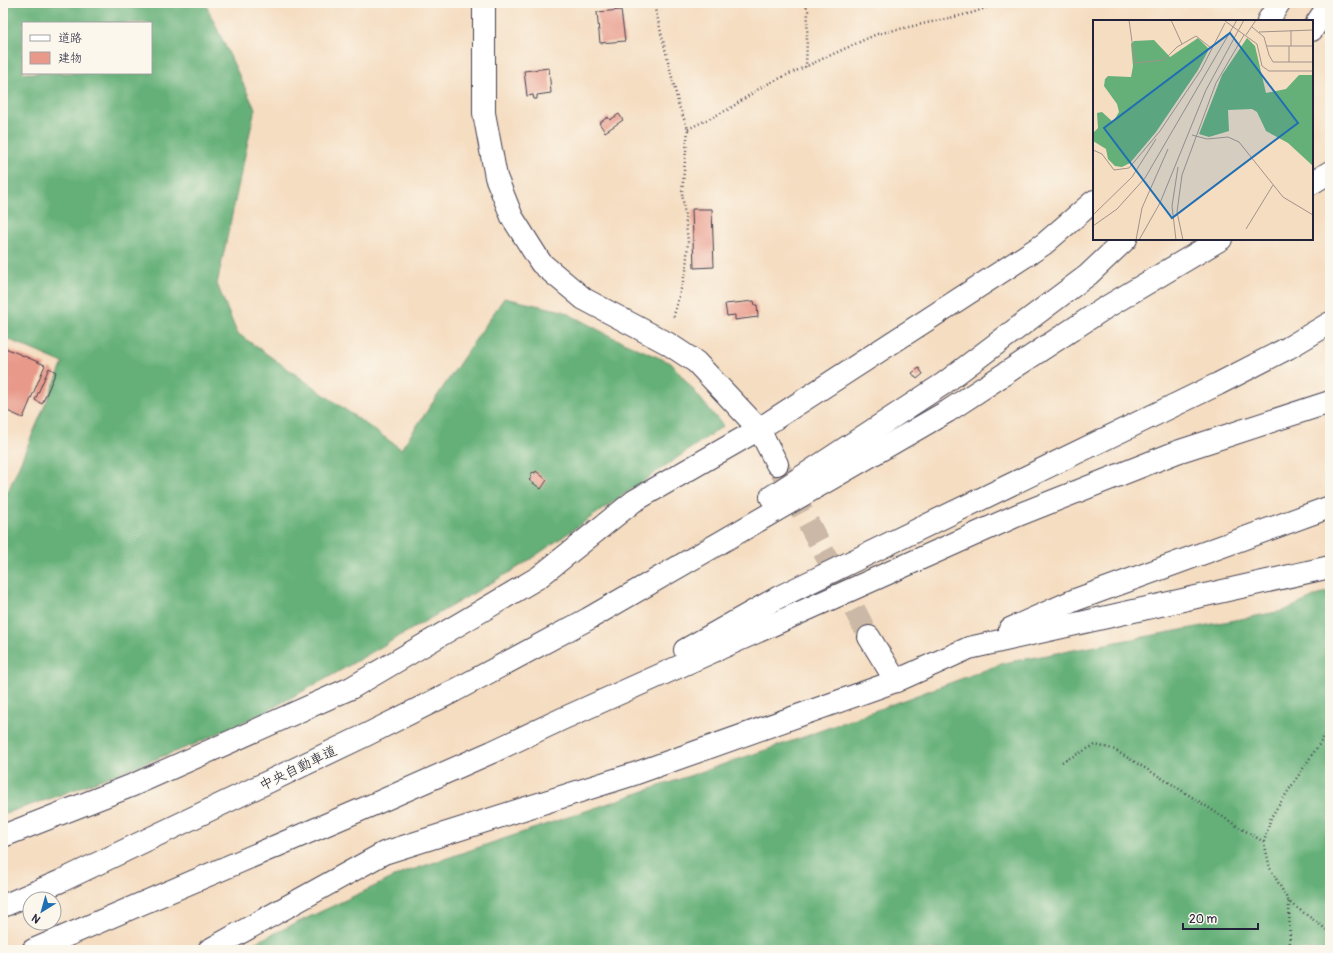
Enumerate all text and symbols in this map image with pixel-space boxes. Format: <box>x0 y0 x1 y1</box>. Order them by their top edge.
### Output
inset map <box>1093 20 1313 240</box>
legend <box>22 22 152 74</box>
text: 道路 <box>58 31 82 46</box>
text: 建物 <box>58 51 82 66</box>
street label: 中央自動車道 <box>257 742 339 794</box>
north arrow <box>22 891 62 931</box>
scale bar <box>1183 905 1258 931</box>
text: N <box>29 911 43 926</box>
text: 20 m <box>1189 912 1218 927</box>

